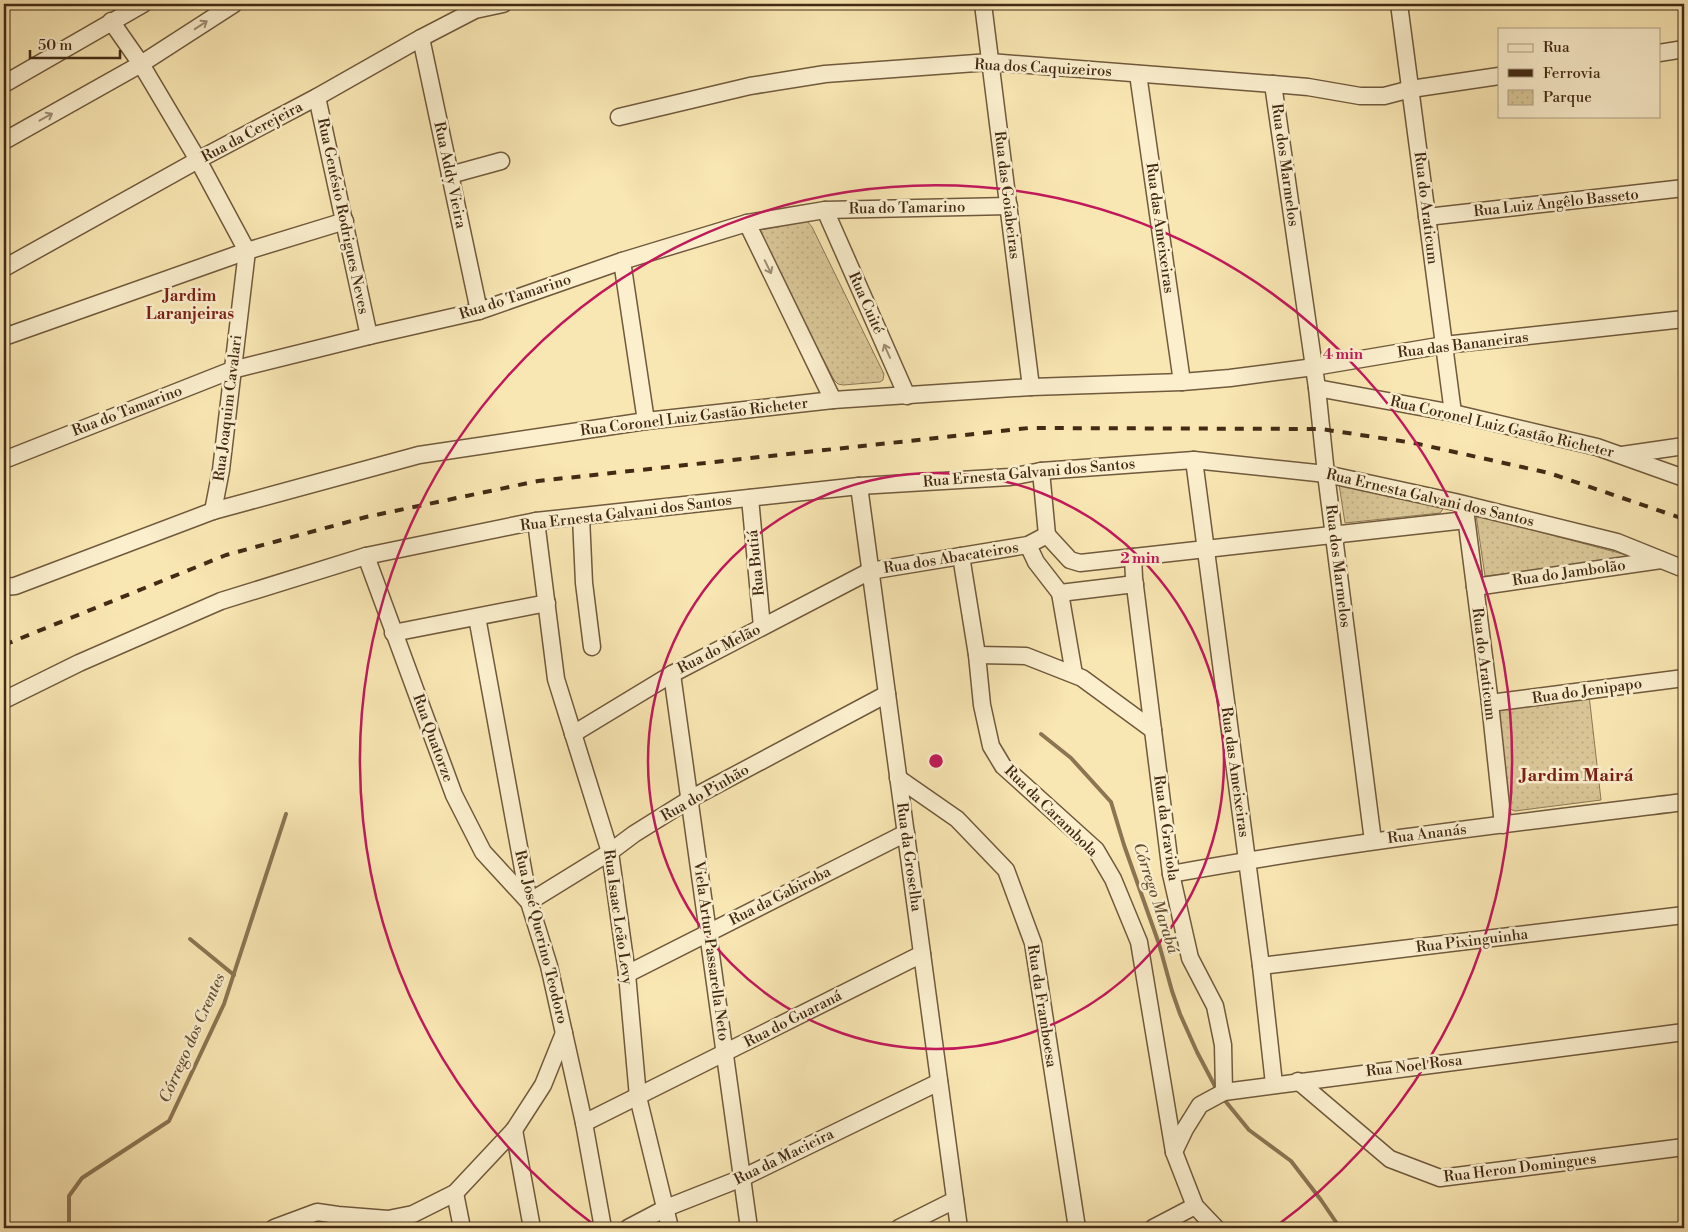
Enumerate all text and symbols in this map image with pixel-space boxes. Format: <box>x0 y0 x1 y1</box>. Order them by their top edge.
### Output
one-way arrow <box>194 20 208 30</box>
scale bar <box>30 28 120 60</box>
legend <box>1498 28 1660 118</box>
text: 50 m <box>38 36 72 55</box>
text: Rua <box>1543 38 1570 57</box>
street label: Rua dos Caquizeiros <box>974 55 1112 81</box>
text: Ferrovia <box>1543 64 1601 83</box>
text: Parque <box>1543 88 1592 107</box>
street label: Rua da Cerejeira <box>198 97 306 167</box>
street label: Rua dos Marmelos <box>1267 102 1303 228</box>
one-way arrow <box>39 112 54 122</box>
street label: Rua Genésio Rodrigues Neves <box>313 116 373 316</box>
street label: Rua Addy Vieira <box>429 120 471 230</box>
street label: Rua das Goiabeiras <box>990 130 1024 260</box>
street label: Rua do Araticum <box>1410 151 1442 265</box>
street label: Rua das Ameixeiras <box>1141 161 1179 295</box>
street label: Rua Luiz Angêlo Basseto <box>1472 185 1640 221</box>
street label: Rua do Tamarino <box>848 197 966 219</box>
one-way arrow <box>764 259 774 274</box>
street label: Rua Cuité <box>844 269 888 337</box>
street label: Rua do Tamarino <box>457 270 573 324</box>
district label: Jardim Laranjeiras <box>146 286 234 324</box>
street label: Rua das Bananeiras <box>1396 328 1530 362</box>
street label: Rua Joaquim Cavalari <box>210 334 246 482</box>
one-way arrow <box>882 344 892 359</box>
text: 4 min <box>1323 345 1364 364</box>
street label: Rua do Tamarino <box>69 381 185 441</box>
street label: Rua Coronel Luiz Gastão Richeter <box>1388 392 1616 462</box>
street label: Rua Coronel Luiz Gastão Richeter <box>579 394 809 440</box>
street label: Rua Ernesta Galvani dos Santos <box>922 454 1136 492</box>
street label: Rua Ernesta Galvani dos Santos <box>1324 465 1536 531</box>
street label: Rua Ernesta Galvani dos Santos <box>519 491 733 535</box>
street label: Rua dos Marmelos <box>1321 503 1355 629</box>
street label: Rua Butiá <box>743 529 769 597</box>
street label: Rua dos Abacateiros <box>882 538 1020 578</box>
text: 2 min <box>1120 549 1160 568</box>
street label: Rua do Jambolão <box>1511 556 1627 590</box>
street label: Rua do Araticum <box>1468 607 1500 721</box>
street label: Rua do Melão <box>674 620 764 678</box>
street label: Rua do Jenipapo <box>1531 674 1643 708</box>
street label: Rua Quatorze <box>408 691 458 785</box>
street label: Rua das Ameixeiras <box>1216 705 1254 839</box>
centre of rings <box>927 752 945 770</box>
street label: Rua do Pinhão <box>657 760 753 826</box>
street label: Rua da Carambola <box>1000 761 1102 861</box>
district label: Jardim Mairá <box>1518 764 1634 787</box>
street label: Rua da Graviola <box>1149 774 1183 883</box>
street label: Rua da Groselha <box>892 801 926 913</box>
street label: Rua Ananás <box>1386 820 1468 848</box>
water label: Córrego Marabá <box>1129 840 1184 957</box>
street label: Rua José Querino Teodoro <box>510 848 572 1026</box>
street label: Rua Isaac Leão Levy <box>599 848 637 987</box>
street label: Viela Artur Passarella Neto <box>689 859 733 1042</box>
street label: Rua da Gabiroba <box>726 862 834 930</box>
street label: Rua Pixinguinha <box>1415 925 1530 957</box>
street label: Rua da Framboesa <box>1023 943 1061 1069</box>
water label: Córrego dos Crentes <box>155 970 229 1106</box>
street label: Rua do Guaraná <box>741 986 846 1052</box>
street label: Rua Noel Rosa <box>1365 1051 1464 1081</box>
street label: Rua da Macieira <box>731 1124 837 1189</box>
street label: Rua Heron Domingues <box>1443 1149 1597 1187</box>

